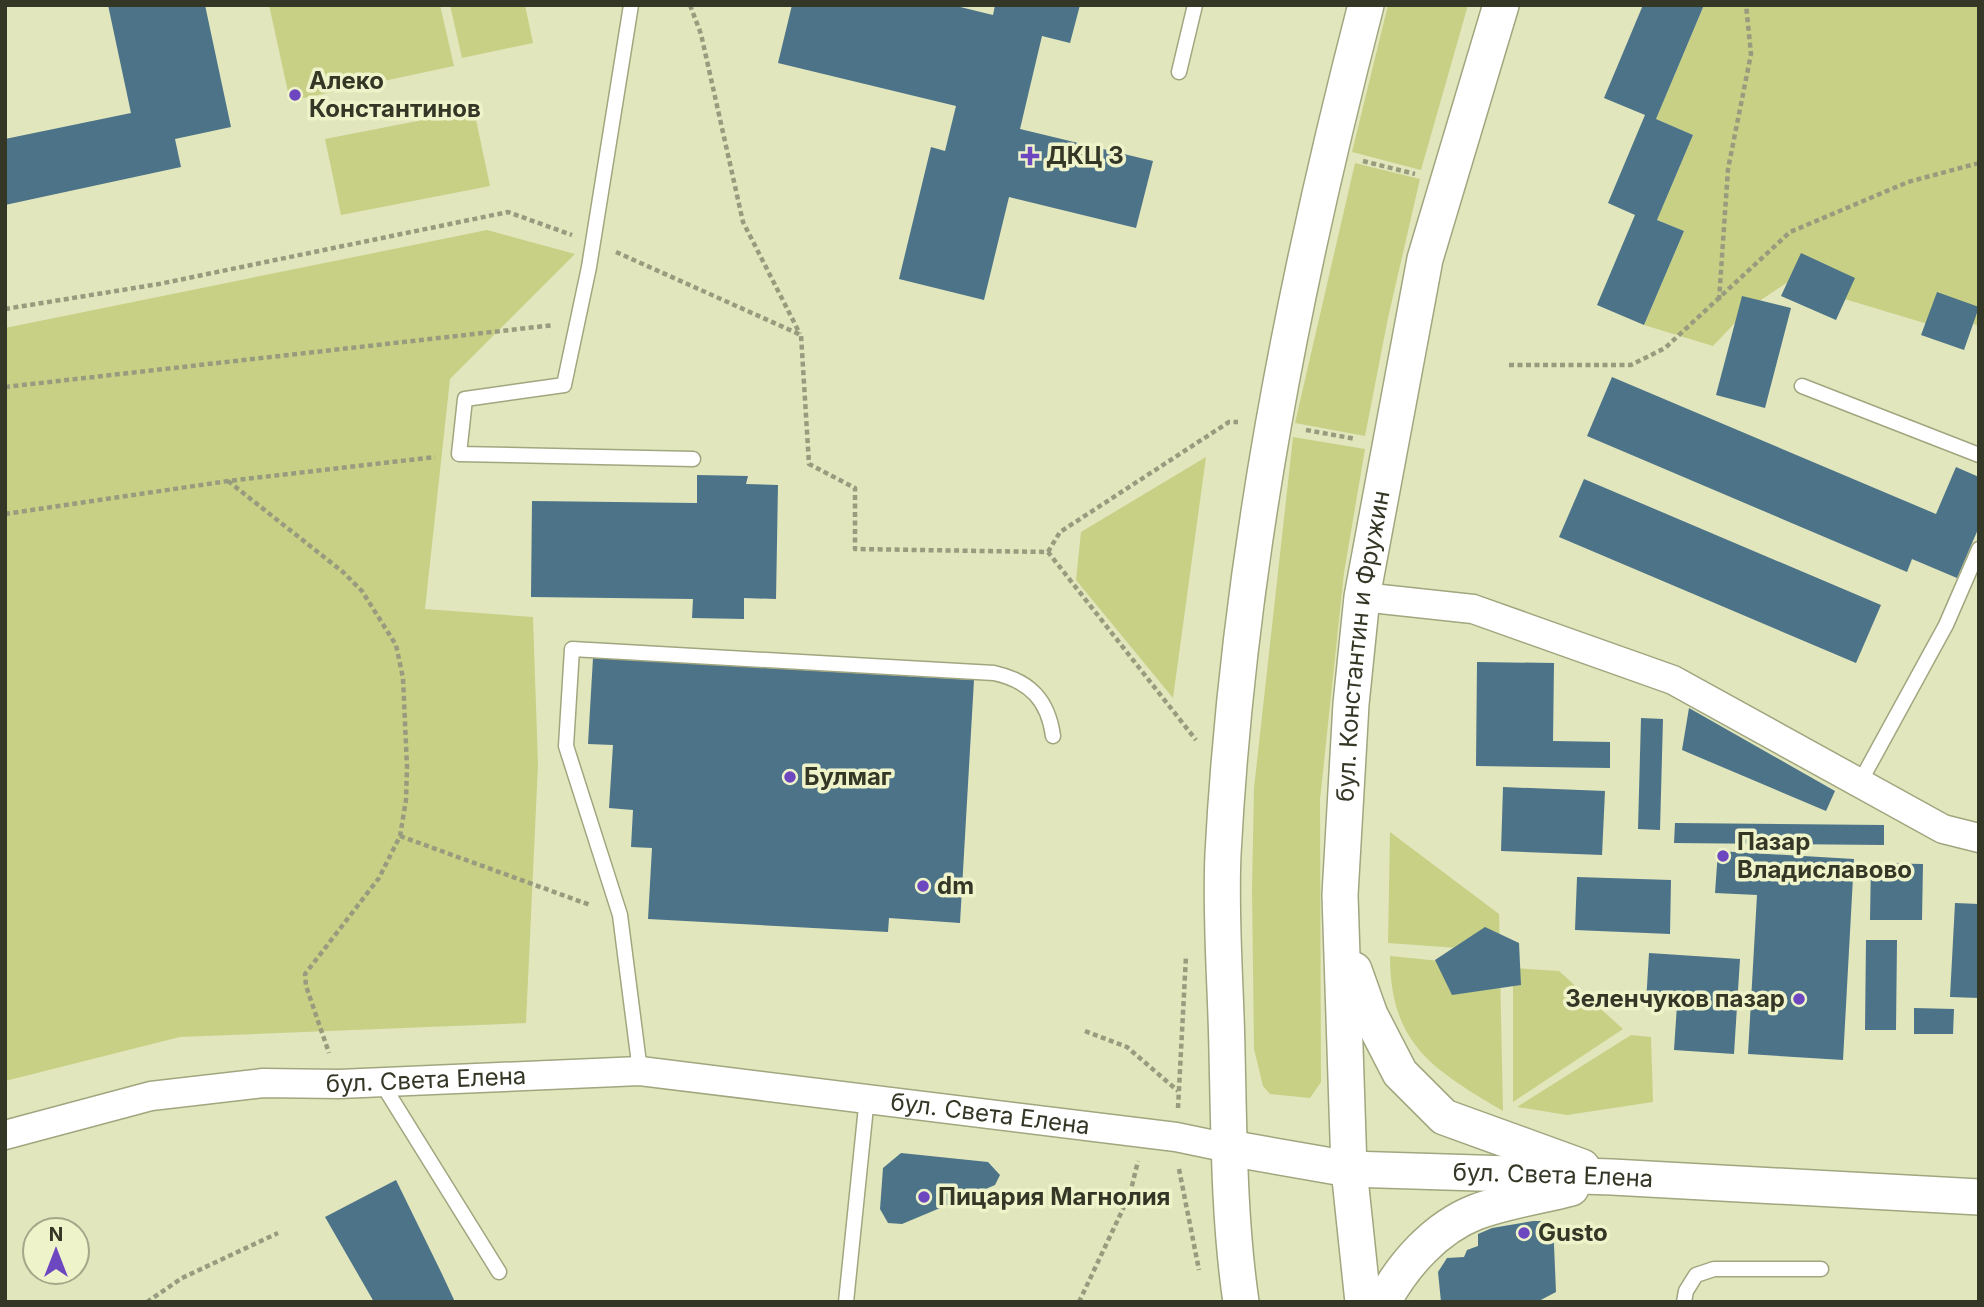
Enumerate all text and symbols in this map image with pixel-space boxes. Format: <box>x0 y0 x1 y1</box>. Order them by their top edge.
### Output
place label: Алеко Константинов <box>309 66 481 123</box>
marker: Алеко Константинов <box>287 87 303 103</box>
place label: ДКЦ 3 <box>1046 141 1124 170</box>
marker: ДКЦ 3 <box>1020 146 1040 166</box>
street label: бул. Константин и Фружин <box>1330 488 1396 803</box>
place label: Булмаг <box>804 762 892 791</box>
marker: Булмаг <box>782 769 798 785</box>
place label: Пазар Владиславово <box>1737 827 1912 884</box>
marker: Пазар Владиславово <box>1715 848 1731 864</box>
place label: dm <box>937 871 974 900</box>
marker: dm <box>915 878 931 894</box>
place label: Зеленчуков пазар <box>1565 984 1785 1013</box>
marker: Зеленчуков пазар <box>1791 991 1807 1007</box>
street label: бул. Света Елена <box>326 1061 527 1098</box>
street label: бул. Света Елена <box>889 1087 1092 1140</box>
street label: бул. Света Елена <box>1452 1157 1654 1193</box>
place label: Пицария Магнолия <box>938 1182 1170 1211</box>
marker: Пицария Магнолия <box>916 1189 932 1205</box>
north arrow <box>21 1216 91 1286</box>
place label: Gusto <box>1538 1218 1608 1247</box>
text: N <box>49 1223 63 1246</box>
marker: Gusto <box>1516 1225 1532 1241</box>

